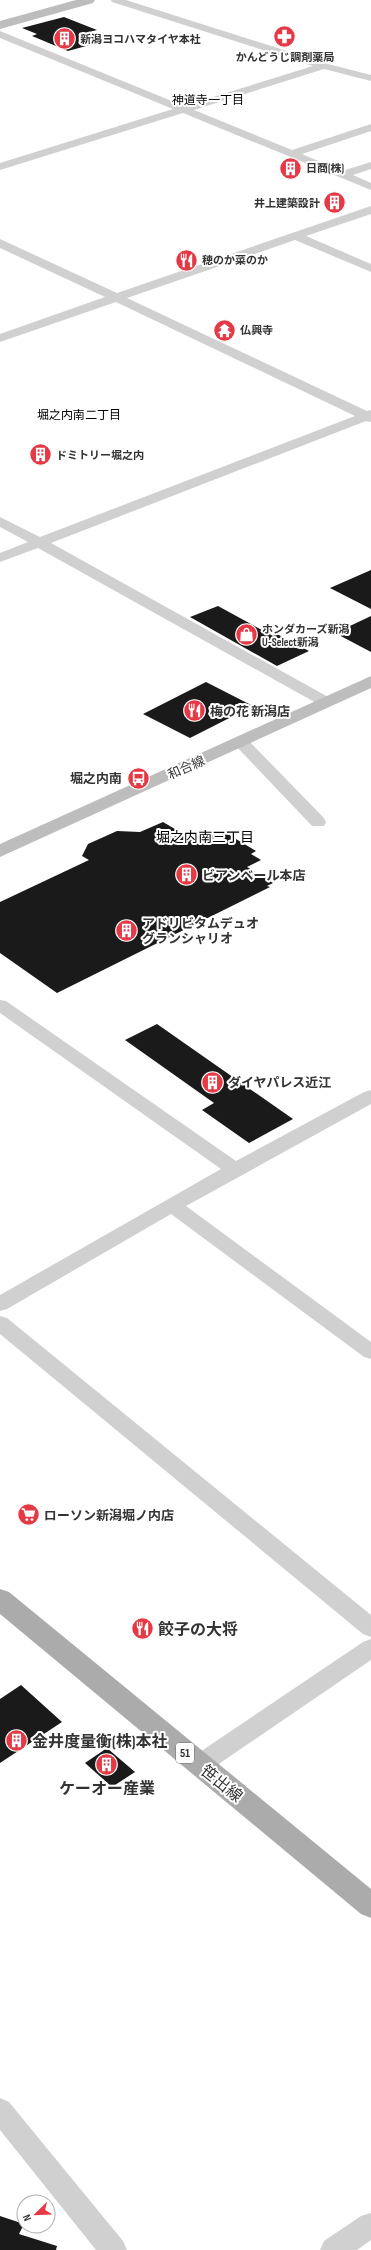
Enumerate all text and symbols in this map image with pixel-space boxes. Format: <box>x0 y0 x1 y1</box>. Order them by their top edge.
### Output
pharmacy icon: かんどうじ調剤薬局 <box>272 24 298 50</box>
building icon: 新潟ヨコハマタイヤ本社 <box>51 26 77 52</box>
place label: 新潟ヨコハマタイヤ本社 <box>80 33 201 46</box>
place label: かんどうじ調剤薬局 <box>236 51 334 64</box>
district label: 神道寺一丁目 <box>172 93 244 108</box>
building icon: 日商(株) <box>277 155 303 181</box>
place label: 日商(株) <box>306 162 345 175</box>
building icon: 井上建築設計 <box>322 190 348 216</box>
place label: 井上建築設計 <box>254 197 320 210</box>
restaurant icon: 穂のか菜のか <box>173 247 199 273</box>
place label: 穂のか菜のか <box>202 254 268 267</box>
temple icon: 仏興寺 <box>211 317 237 343</box>
place label: 仏興寺 <box>240 324 273 337</box>
district label: 堀之内南二丁目 <box>37 408 121 423</box>
building icon: ドミトリー堀之内 <box>27 442 53 468</box>
place label: ドミトリー堀之内 <box>56 449 144 462</box>
shop icon: ホンダカーズ新潟 U-Select新潟 <box>233 622 259 648</box>
place label: ホンダカーズ新潟 U-Select新潟 <box>262 623 349 649</box>
restaurant icon: 梅の花 新潟店 <box>182 698 208 724</box>
place label: 梅の花 新潟店 <box>210 704 290 720</box>
street label: 和合線 <box>165 753 207 783</box>
bus stop icon: 堀之内南 <box>125 765 151 791</box>
place label: 堀之内南 <box>70 771 122 787</box>
district label: 堀之内南三丁目 <box>156 829 254 846</box>
building icon: ビアンベール本店 <box>173 862 199 888</box>
place label: ビアンベール本店 <box>202 868 305 884</box>
place label: アドリビタムデュオ グランシャリオ <box>142 916 259 947</box>
building icon: アドリビタムデュオ グランシャリオ <box>113 917 139 943</box>
building icon: ダイヤパレス近江 <box>200 1069 226 1095</box>
place label: ダイヤパレス近江 <box>228 1075 331 1091</box>
supermarket icon: ローソン新潟堀ノ内店 <box>15 1502 41 1528</box>
place label: ローソン新潟堀ノ内店 <box>44 1508 174 1524</box>
restaurant icon: 餃子の大将 <box>129 1616 155 1642</box>
place label: 餃子の大将 <box>158 1621 238 1640</box>
building icon: 金井度量衡(株)本社 <box>4 1728 30 1754</box>
place label: 金井度量衡(株)本社 <box>32 1732 167 1752</box>
road number: 51 <box>176 1743 194 1763</box>
building icon: ケーオー産業 <box>94 1752 120 1778</box>
street label: 笹出線 <box>196 1762 246 1807</box>
place label: ケーオー産業 <box>59 1780 155 1799</box>
north arrow <box>16 2194 56 2234</box>
text: N <box>20 2212 34 2223</box>

